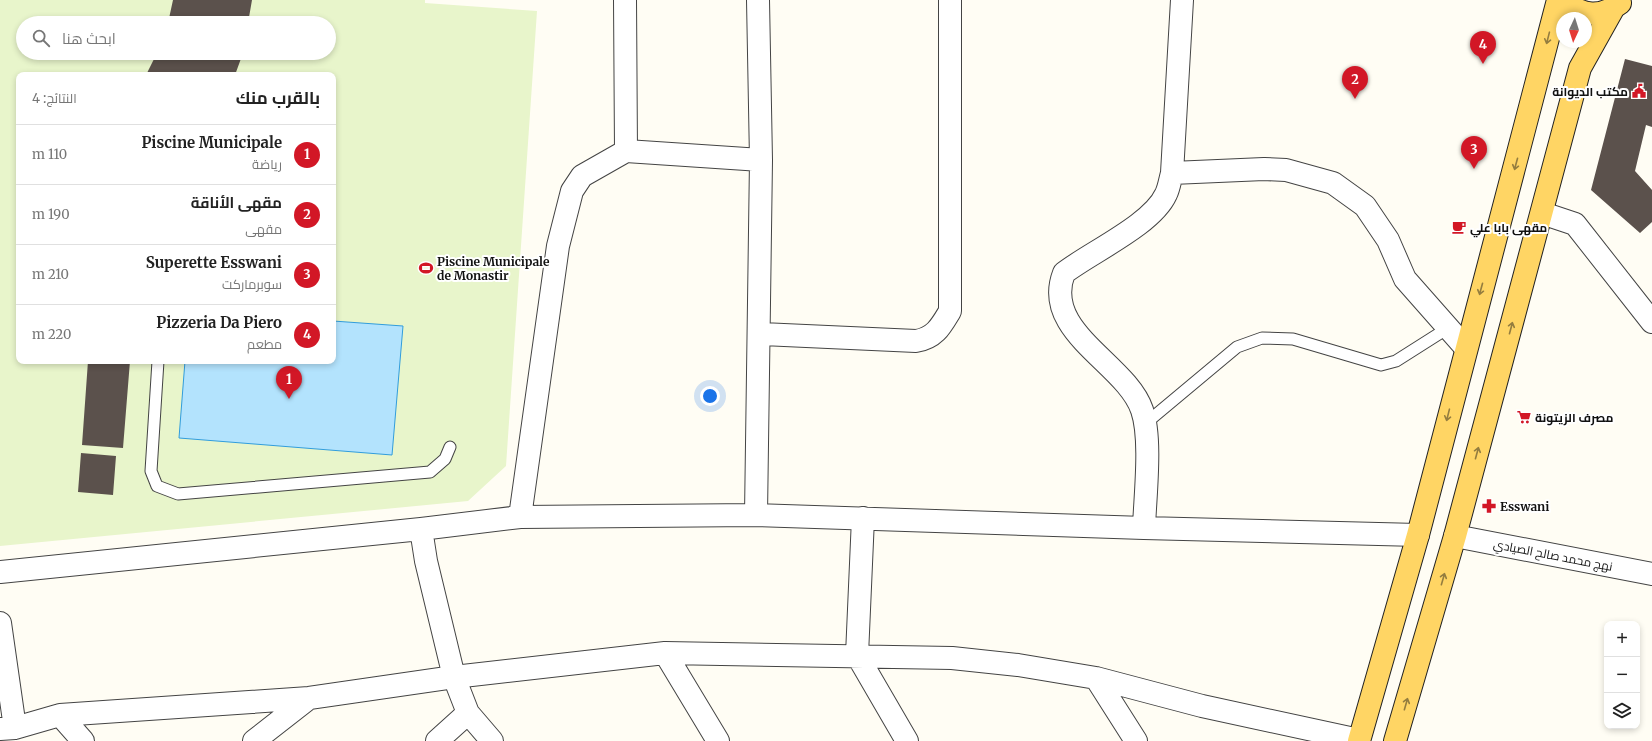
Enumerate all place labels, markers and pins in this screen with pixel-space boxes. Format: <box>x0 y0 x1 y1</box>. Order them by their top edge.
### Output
pin: 4 <box>1470 31 1496 64</box>
pin: 2 <box>1342 66 1368 99</box>
public building icon: مكتب الديوانة <box>1631 83 1647 99</box>
place label: مكتب الديوانة <box>1552 84 1628 100</box>
pin: 3 <box>1461 136 1487 169</box>
cafe icon: مقهى بابا علي <box>1451 219 1467 235</box>
place label: مقهى بابا علي <box>1470 220 1547 238</box>
place label: Piscine Municipale de Monastir <box>437 254 550 283</box>
sports icon: Piscine Municipale de Monastir <box>418 260 434 276</box>
pin: 1 <box>276 366 302 399</box>
supermarket icon: مصرف الزيتونة <box>1516 409 1532 425</box>
place label: مصرف الزيتونة <box>1535 410 1613 426</box>
pharmacy icon: Esswani <box>1481 498 1497 514</box>
place label: Esswani <box>1500 499 1549 514</box>

